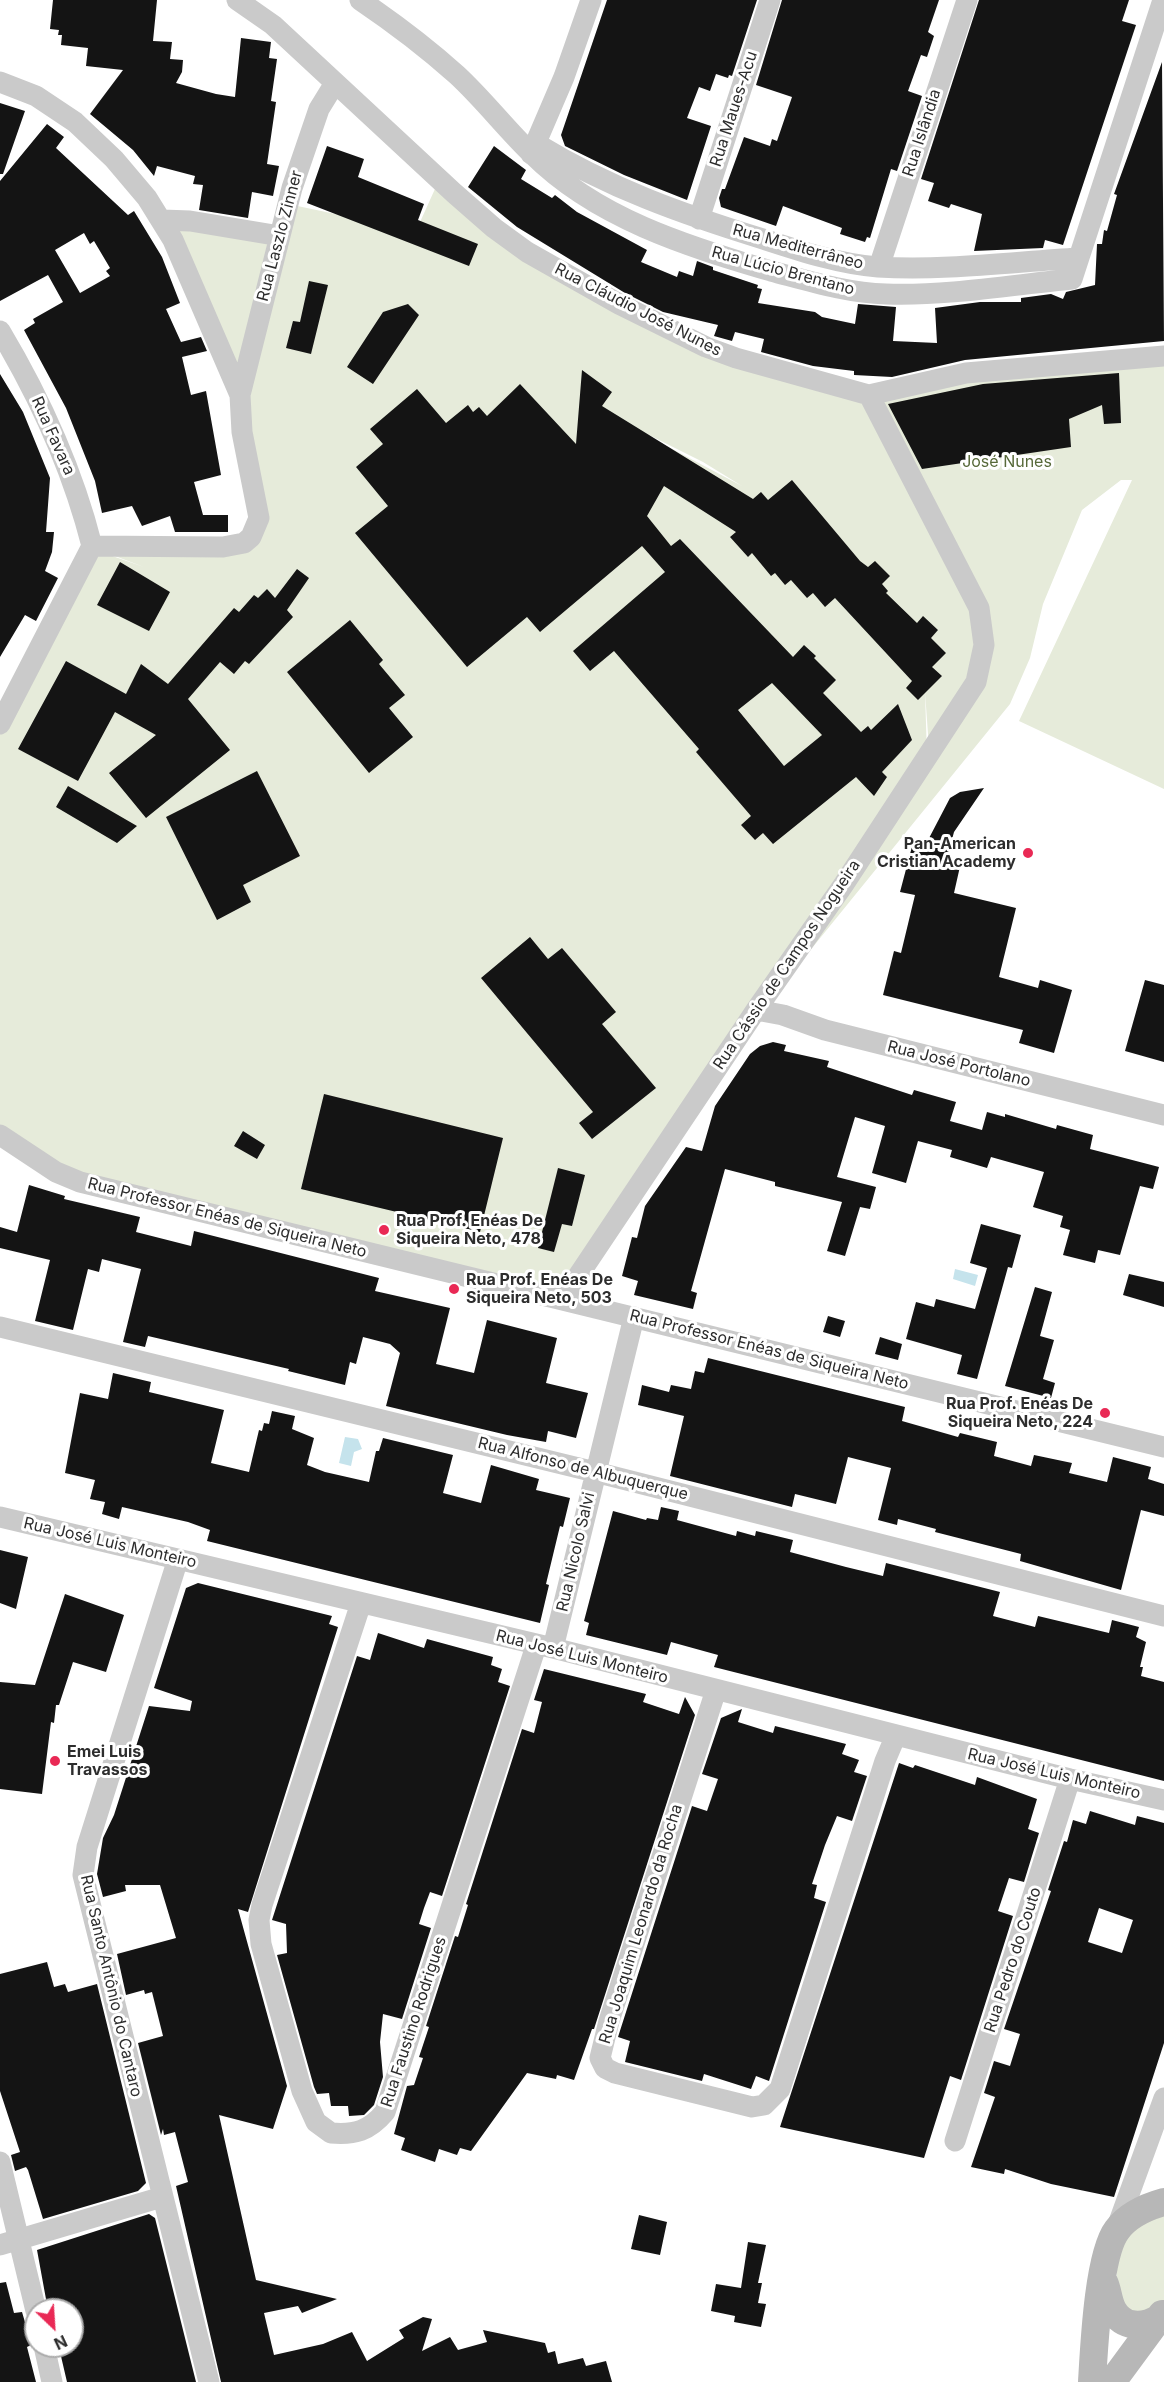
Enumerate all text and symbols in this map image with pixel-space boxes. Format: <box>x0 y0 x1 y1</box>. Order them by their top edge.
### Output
street label: Rua Maues-Acu <box>706 49 762 169</box>
street label: Rua Islândia <box>899 87 945 179</box>
street label: Rua Laszlo Zinner <box>253 168 307 304</box>
street label: Rua Mediterrâneo <box>730 220 866 274</box>
street label: Rua Lúcio Brentano <box>709 243 857 299</box>
street label: Rua Cláudio José Nunes <box>551 260 725 360</box>
street label: Rua Favara <box>27 394 79 478</box>
park label: José Nunes <box>962 452 1052 472</box>
place label: Pan-American Cristian Academy <box>877 834 1016 872</box>
marker: Pan-American Cristian Academy <box>1021 846 1035 860</box>
street label: Rua Cássio de Campos Nogueira <box>710 857 864 1073</box>
street label: Rua José Portolano <box>885 1037 1033 1091</box>
street label: Rua Professor Enéas de Siqueira Neto <box>86 1174 368 1262</box>
place label: Rua Prof. Enéas De Siqueira Neto, 478 <box>396 1211 543 1249</box>
marker: Rua Prof. Enéas De Siqueira Neto, 478 <box>377 1223 391 1237</box>
place label: Rua Prof. Enéas De Siqueira Neto, 503 <box>466 1270 613 1308</box>
marker: Rua Prof. Enéas De Siqueira Neto, 503 <box>447 1282 461 1296</box>
street label: Rua Professor Enéas de Siqueira Neto <box>628 1306 910 1394</box>
place label: Rua Prof. Enéas De Siqueira Neto, 224 <box>946 1394 1093 1432</box>
marker: Rua Prof. Enéas De Siqueira Neto, 224 <box>1098 1406 1112 1420</box>
street label: Rua Alfonso de Albuquerque <box>476 1434 690 1504</box>
street label: Rua Nicolo Salvi <box>553 1490 599 1614</box>
street label: Rua José Luis Monteiro <box>22 1514 198 1572</box>
street label: Rua José Luis Monteiro <box>494 1626 670 1688</box>
place label: Emei Luis Travassos <box>67 1742 148 1780</box>
street label: Rua José Luis Monteiro <box>966 1745 1142 1803</box>
marker: Emei Luis Travassos <box>48 1754 62 1768</box>
street label: Rua Joaquim Leonardo da Rocha <box>595 1802 687 2046</box>
street label: Rua Santo Antônio do Cantaro <box>76 1873 146 2099</box>
street label: Rua Pedro do Couto <box>980 1885 1046 2035</box>
street label: Rua Faustino Rodrigues <box>377 1934 451 2110</box>
north arrow <box>24 2298 84 2358</box>
text: N <box>51 2331 71 2354</box>

